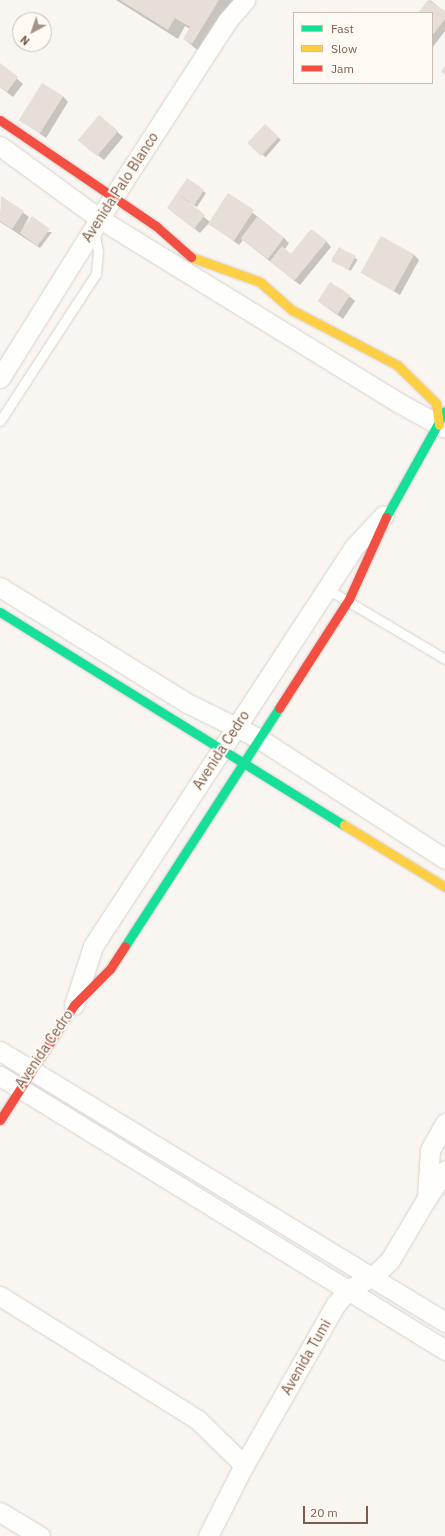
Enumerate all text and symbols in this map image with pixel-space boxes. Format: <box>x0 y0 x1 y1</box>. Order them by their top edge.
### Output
north arrow <box>12 12 52 52</box>
legend <box>293 12 433 84</box>
text: Fast <box>331 21 354 36</box>
text: N <box>17 33 32 48</box>
text: Slow <box>331 41 357 56</box>
text: Jam <box>331 61 354 76</box>
street label: Avenida Palo Blanco <box>78 129 162 245</box>
street label: Avenida Cedro <box>189 707 253 793</box>
street label: Avenida Cedro <box>12 1007 76 1091</box>
street label: Avenida Tumi <box>278 1316 334 1398</box>
scale bar <box>305 1498 370 1524</box>
text: 20 m <box>310 1505 338 1520</box>

